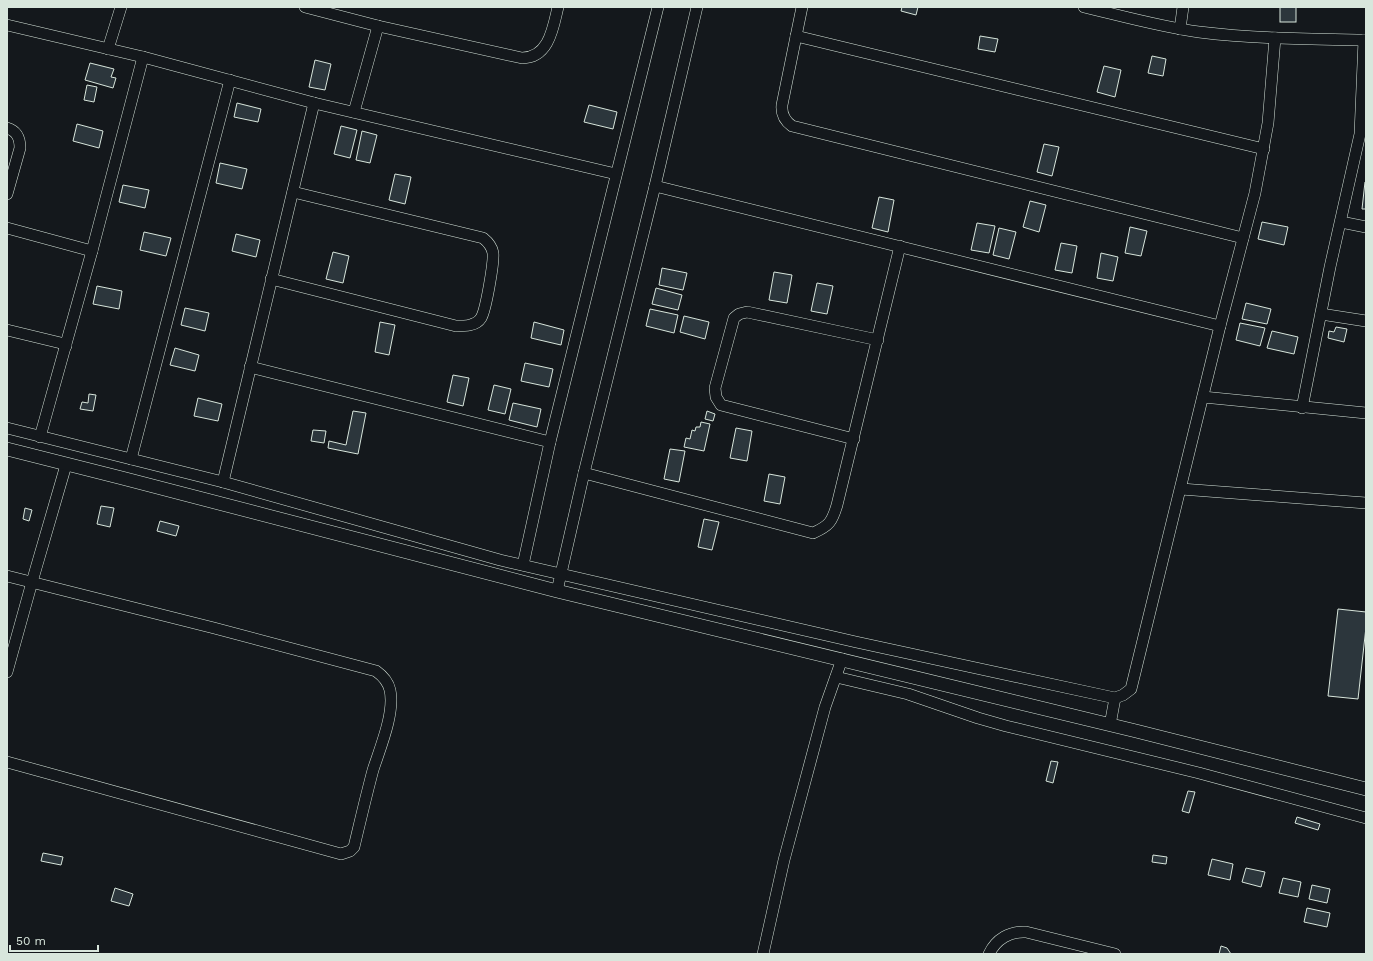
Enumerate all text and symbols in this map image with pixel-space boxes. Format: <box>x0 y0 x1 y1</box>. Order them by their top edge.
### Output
scale bar <box>10 927 98 953</box>
text: 50 m <box>16 934 46 948</box>

